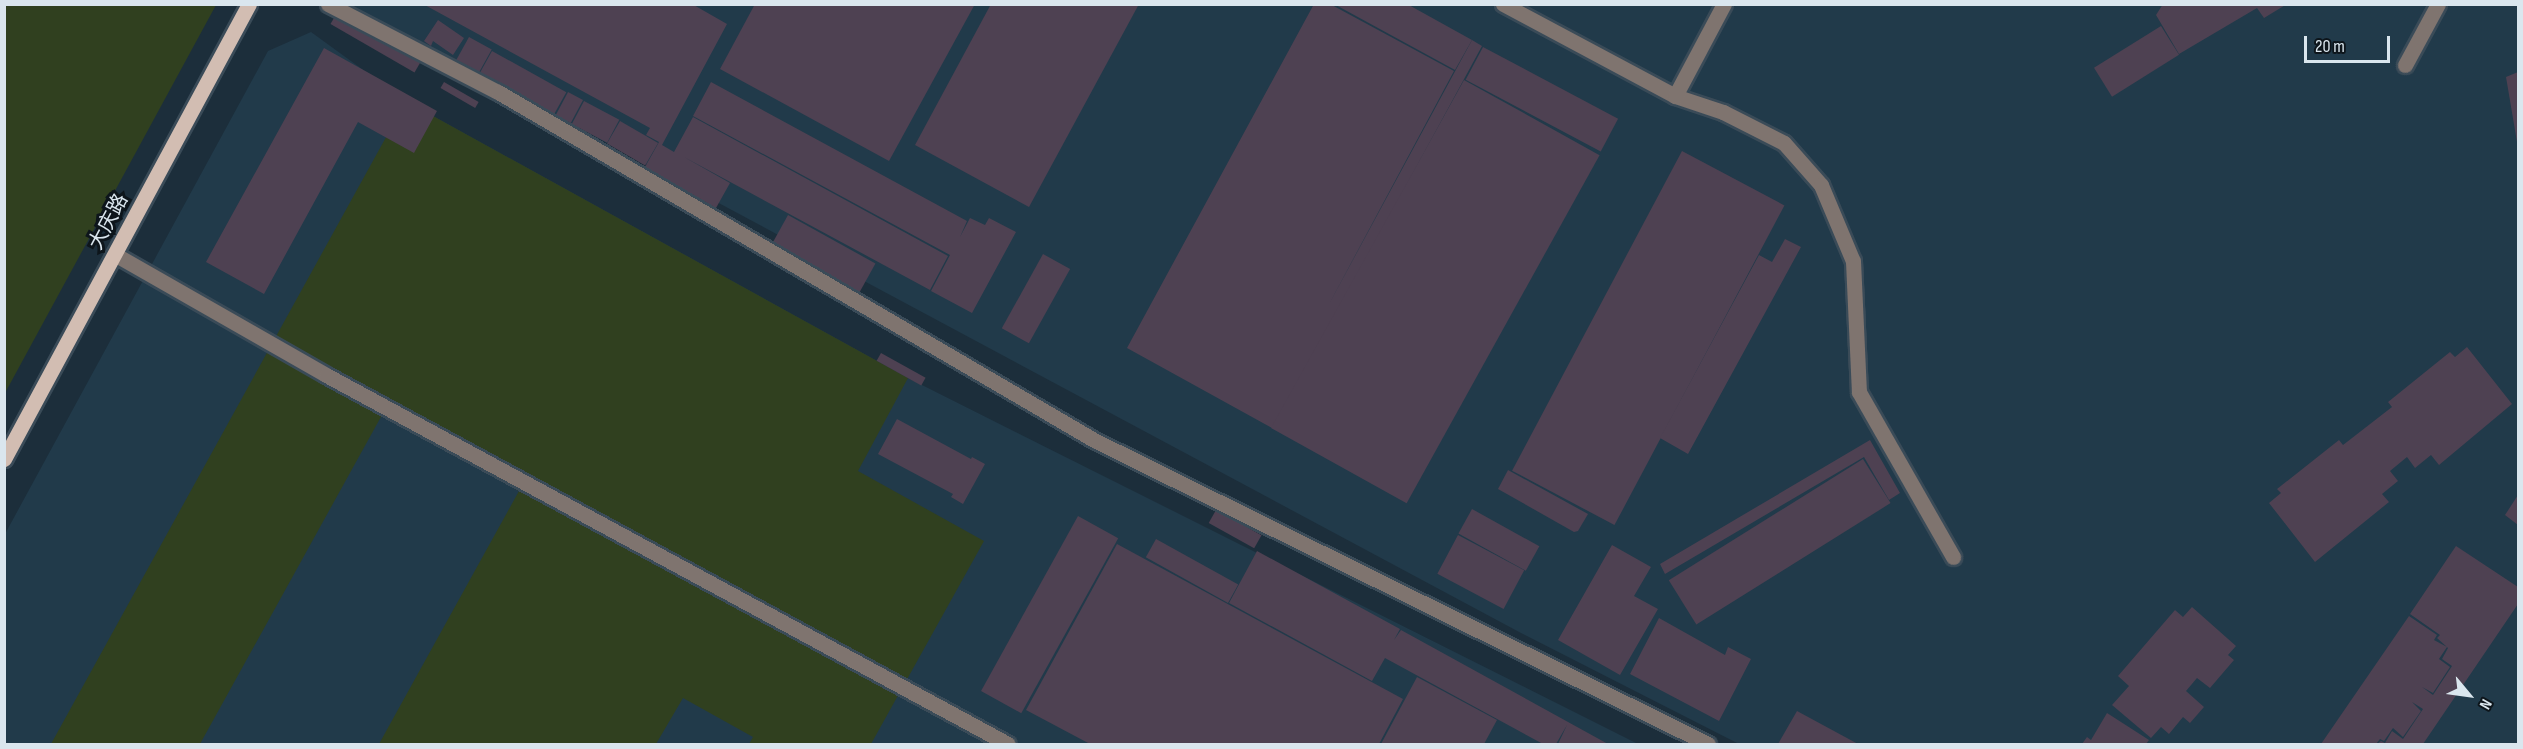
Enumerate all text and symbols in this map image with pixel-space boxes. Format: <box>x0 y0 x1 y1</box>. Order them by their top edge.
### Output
scale bar <box>2307 24 2392 62</box>
text: 20 m <box>2315 36 2345 57</box>
street label: 大庆路 <box>84 190 134 254</box>
north arrow <box>2439 665 2499 725</box>
text: N <box>2475 696 2496 712</box>

